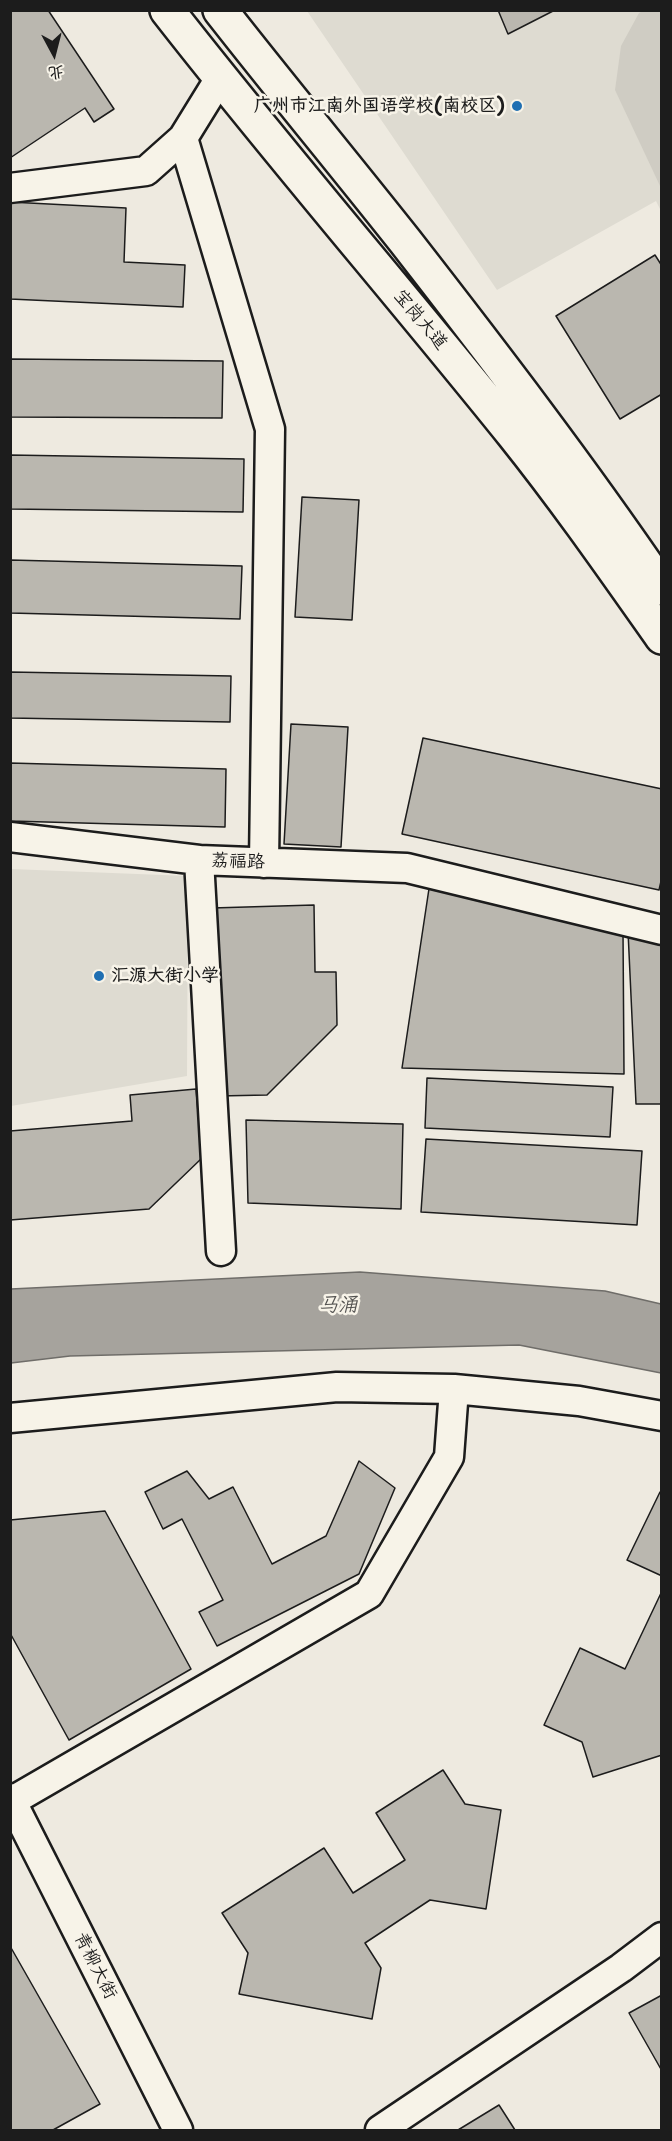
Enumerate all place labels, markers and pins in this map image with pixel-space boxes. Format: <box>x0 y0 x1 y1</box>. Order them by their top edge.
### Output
place label: 广州市江南外国语学校(南校区) <box>254 95 505 117</box>
marker: 广州市江南外国语学校(南校区) <box>510 99 524 113</box>
place label: 汇源大街小学 <box>111 965 219 987</box>
marker: 汇源大街小学 <box>92 969 106 983</box>

